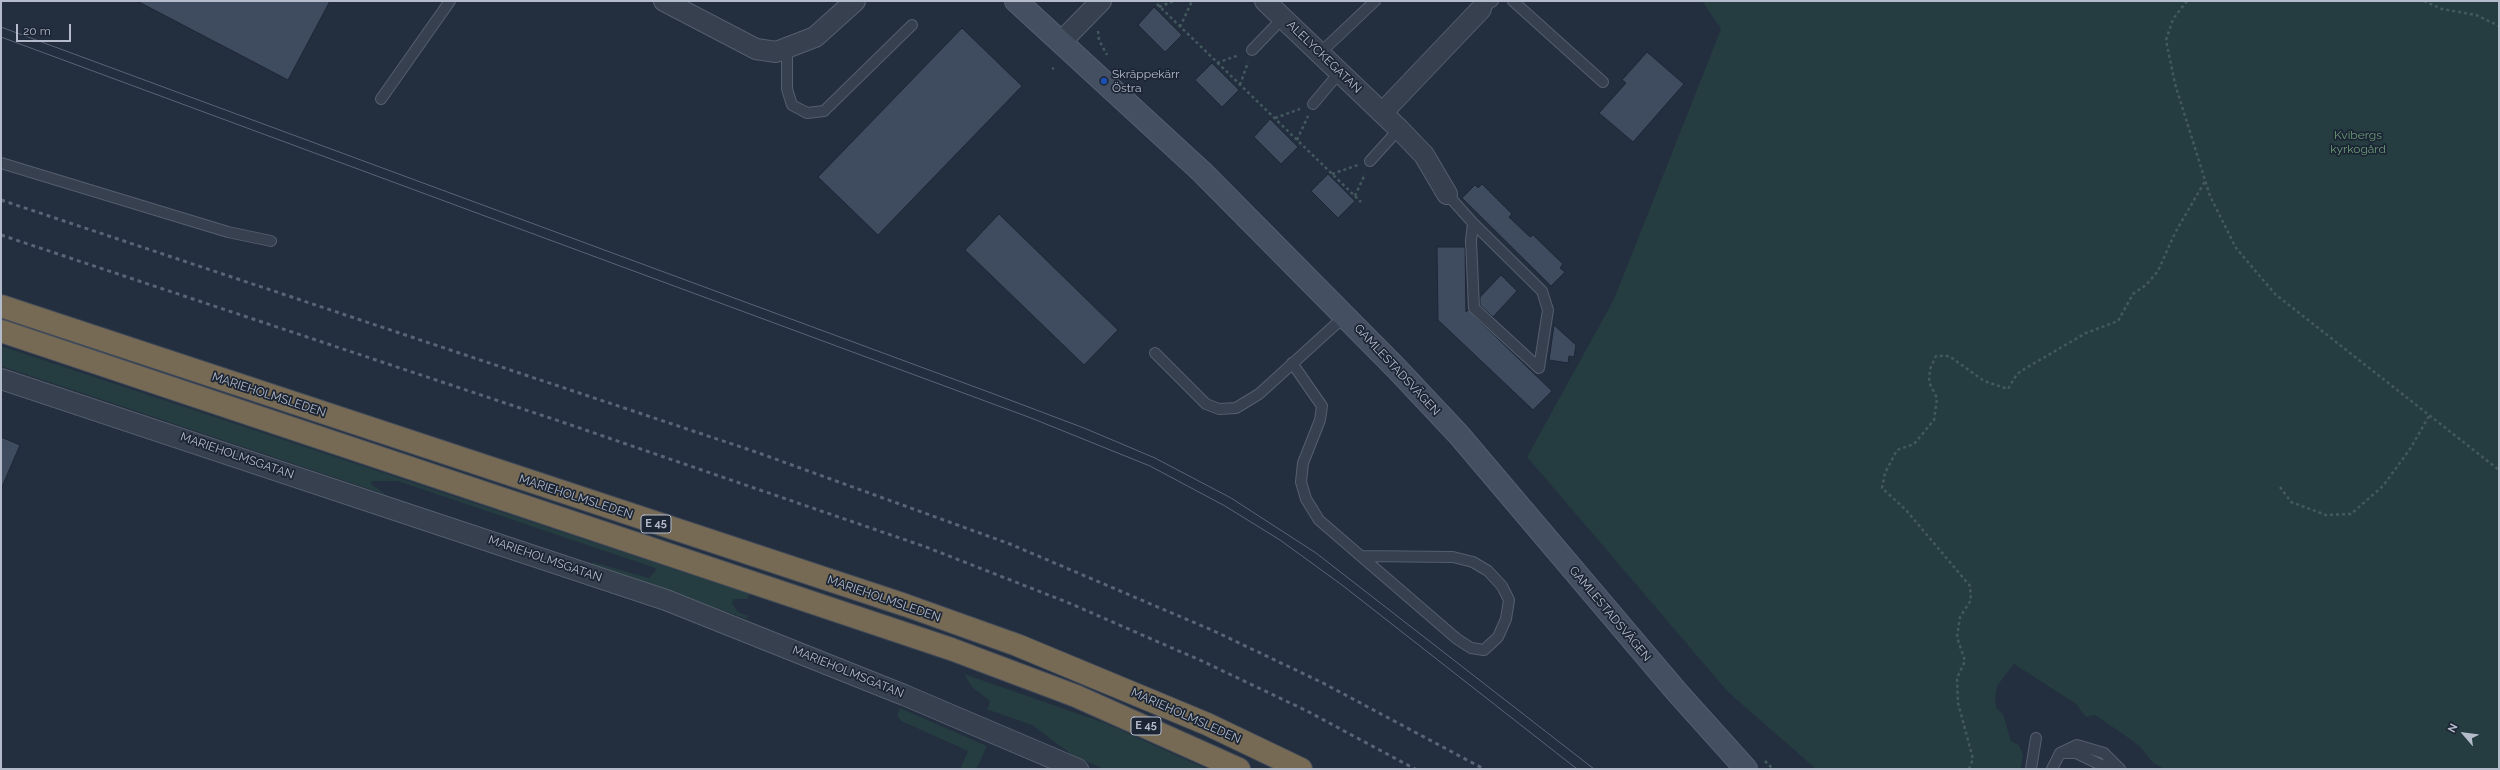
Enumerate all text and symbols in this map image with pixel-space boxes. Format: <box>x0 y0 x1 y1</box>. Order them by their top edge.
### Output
scale bar <box>18 16 73 42</box>
street label: ALELYCKEGATAN <box>1284 18 1364 96</box>
text: 20 m <box>23 24 51 38</box>
place label: Skräppekärr Östra <box>1112 67 1180 95</box>
marker: Skräppekärr Östra <box>1099 76 1109 86</box>
park label: Kvibergs kyrkogård <box>2330 128 2386 156</box>
street label: GAMLESTADSVÄGEN <box>1351 321 1443 419</box>
street label: MARIEHOLMSLEDEN <box>210 370 328 420</box>
street label: MARIEHOLMSGATAN <box>178 430 296 482</box>
street label: MARIEHOLMSLEDEN <box>517 472 635 522</box>
road number: E 45 <box>641 515 671 533</box>
street label: MARIEHOLMSGATAN <box>486 533 604 585</box>
street label: GAMLESTADSVÄGEN <box>1566 564 1654 664</box>
street label: MARIEHOLMSLEDEN <box>825 573 943 625</box>
street label: MARIEHOLMSGATAN <box>790 643 906 701</box>
street label: MARIEHOLMSLEDEN <box>1129 685 1243 747</box>
north arrow <box>2444 714 2484 754</box>
road number: E 45 <box>1131 717 1161 735</box>
text: N <box>2445 721 2461 735</box>

